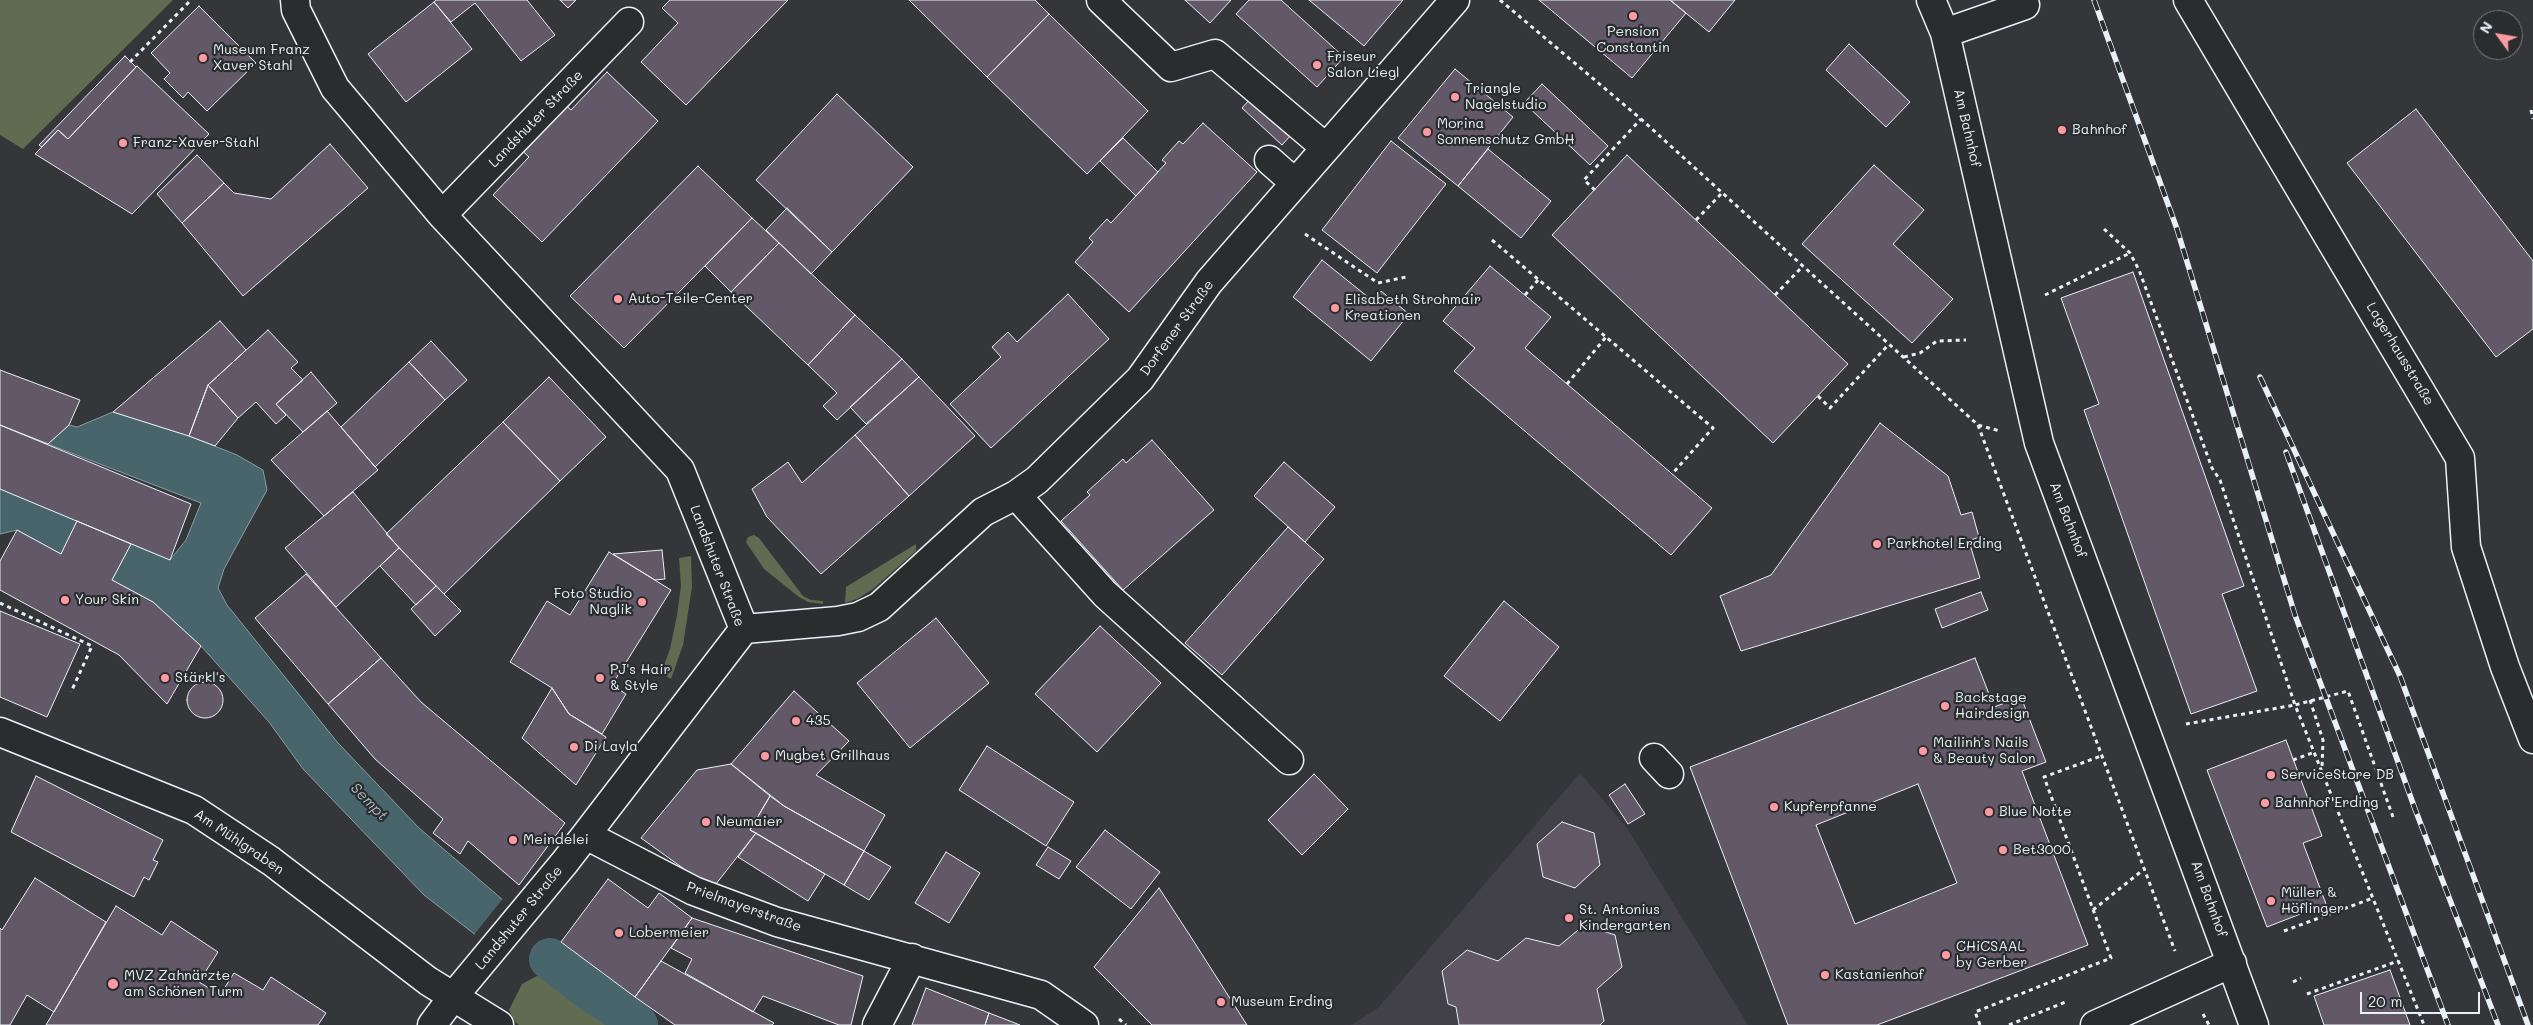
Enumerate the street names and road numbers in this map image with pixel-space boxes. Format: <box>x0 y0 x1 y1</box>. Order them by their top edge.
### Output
street label: Landshuter Straße <box>485 67 587 171</box>
street label: Am Bahnhof <box>1950 87 1984 169</box>
street label: Dorfener Straße <box>1137 277 1217 379</box>
street label: Lagerhausstraße <box>2363 299 2437 409</box>
street label: Am Bahnhof <box>2046 480 2090 560</box>
street label: Landshuter Straße <box>686 503 748 629</box>
street label: Am Mühlgraben <box>191 806 287 878</box>
street label: Am Bahnhof <box>2187 859 2231 939</box>
street label: Landshuter Straße <box>472 863 566 973</box>
street label: Prielmayerstraße <box>684 878 804 936</box>

